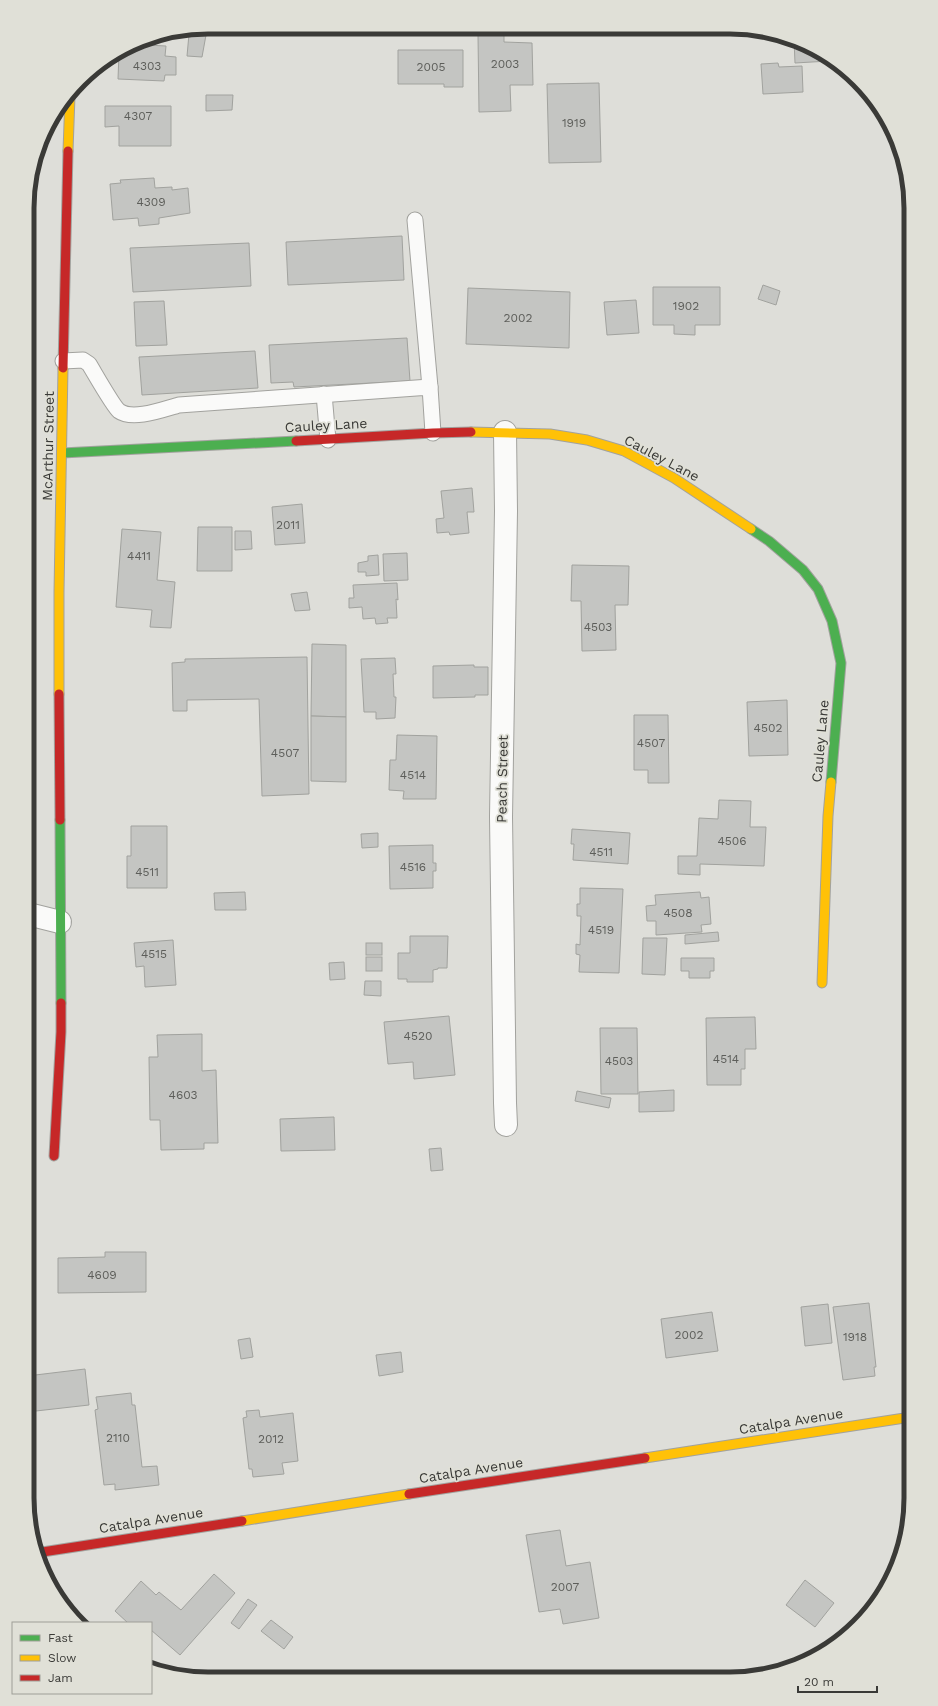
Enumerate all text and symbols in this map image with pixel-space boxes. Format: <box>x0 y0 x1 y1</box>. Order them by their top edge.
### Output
house number: 2003 <box>491 57 519 71</box>
house number: 4303 <box>133 59 161 73</box>
house number: 2005 <box>417 60 445 74</box>
house number: 4307 <box>124 109 152 123</box>
house number: 1919 <box>562 116 586 130</box>
house number: 4309 <box>136 195 166 209</box>
house number: 1902 <box>673 299 699 313</box>
house number: 2002 <box>504 311 532 325</box>
street label: McArthur Street <box>39 391 57 501</box>
street label: Cauley Lane <box>284 415 368 435</box>
street label: Cauley Lane <box>622 431 702 485</box>
house number: 2011 <box>276 518 300 532</box>
house number: 4411 <box>127 549 151 563</box>
house number: 4503 <box>584 620 612 634</box>
street label: Cauley Lane <box>808 699 832 783</box>
house number: 4502 <box>754 721 782 735</box>
street label: Peach Street <box>493 735 511 823</box>
house number: 4507 <box>637 736 665 750</box>
house number: 4507 <box>271 746 299 760</box>
house number: 4514 <box>400 768 426 782</box>
house number: 4506 <box>717 834 747 848</box>
house number: 4511 <box>589 845 613 859</box>
house number: 4516 <box>400 860 426 874</box>
house number: 4511 <box>135 865 159 879</box>
house number: 4508 <box>663 906 693 920</box>
house number: 4519 <box>588 923 614 937</box>
house number: 4515 <box>141 947 167 961</box>
house number: 4520 <box>404 1029 432 1043</box>
house number: 4514 <box>713 1052 739 1066</box>
house number: 4503 <box>605 1054 633 1068</box>
house number: 4603 <box>169 1088 197 1102</box>
house number: 4609 <box>87 1268 117 1282</box>
house number: 2002 <box>675 1328 703 1342</box>
house number: 1918 <box>843 1330 867 1344</box>
street label: Catalpa Avenue <box>738 1405 844 1437</box>
house number: 2110 <box>106 1431 130 1445</box>
house number: 2012 <box>258 1432 284 1446</box>
street label: Catalpa Avenue <box>418 1454 524 1486</box>
street label: Catalpa Avenue <box>98 1504 204 1536</box>
house number: 2007 <box>551 1580 579 1594</box>
legend <box>12 1622 152 1694</box>
text: Fast <box>48 1631 73 1645</box>
text: Slow <box>48 1651 76 1665</box>
scale bar <box>798 1668 877 1694</box>
text: Jam <box>48 1671 73 1685</box>
text: 20 m <box>804 1675 834 1689</box>

